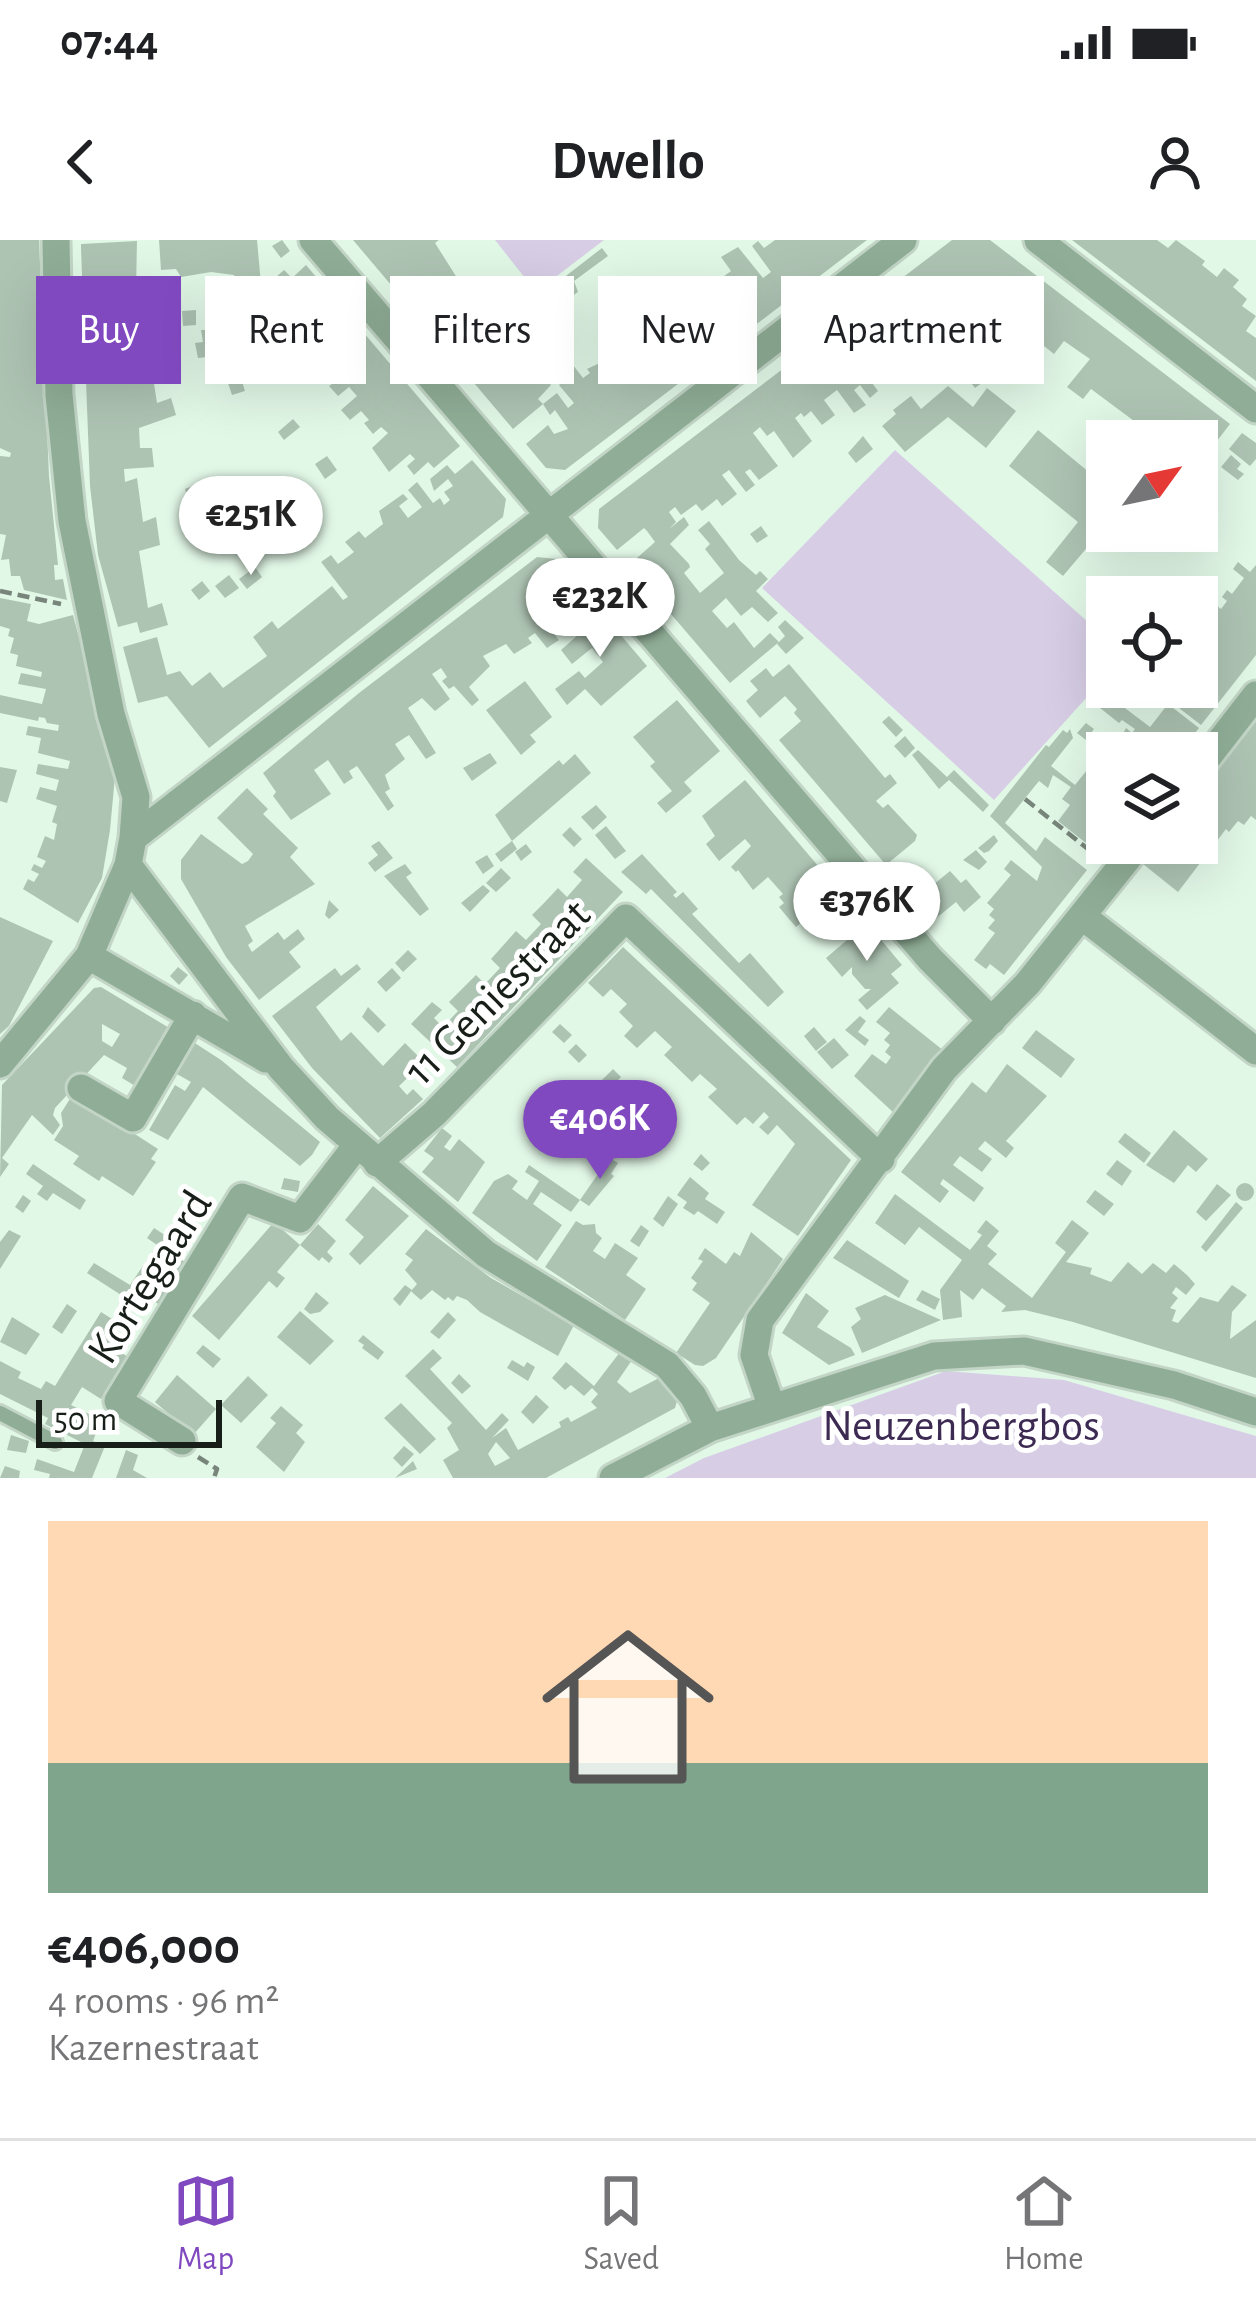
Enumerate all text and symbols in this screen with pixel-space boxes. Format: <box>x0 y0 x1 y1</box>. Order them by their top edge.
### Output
text: 07:44 <box>60 19 158 64</box>
icon: back <box>48 129 114 195</box>
icon: person <box>1142 129 1208 195</box>
text: Dwello <box>551 135 705 189</box>
chip: Buy <box>36 276 181 384</box>
chip: Rent <box>205 276 366 384</box>
chip: Filters <box>390 276 574 384</box>
chip: New <box>598 276 757 384</box>
chip: Apartment <box>781 276 1044 384</box>
north arrow <box>1086 420 1218 552</box>
map controls <box>1086 420 1218 864</box>
pin: €251K <box>167 476 335 578</box>
text: €251K <box>206 495 296 534</box>
pin: €232K <box>516 558 684 660</box>
button: locate <box>1086 576 1218 708</box>
text: €232K <box>553 577 647 616</box>
button: layers <box>1086 732 1218 864</box>
pin: €376K <box>783 862 951 964</box>
text: €376K <box>820 881 914 920</box>
street label: 11 Geniestraat <box>397 892 599 1094</box>
pin: €406K <box>516 1080 684 1182</box>
text: €406K <box>550 1099 650 1138</box>
street label: Kortegaard <box>80 1183 221 1372</box>
scale bar <box>36 1394 222 1447</box>
text: 50 m <box>54 1404 117 1437</box>
park label: Neuzenbergbos <box>822 1404 1100 1449</box>
icon: home <box>520 1599 736 1815</box>
text: €406,000 <box>48 1922 240 1973</box>
text: 4 rooms · 96 m² <box>48 1982 279 2021</box>
text: Kazernestraat <box>48 2029 259 2068</box>
tab: Map <box>173 2168 239 2280</box>
tab: Saved <box>584 2168 659 2280</box>
tab: Home <box>1004 2168 1083 2280</box>

